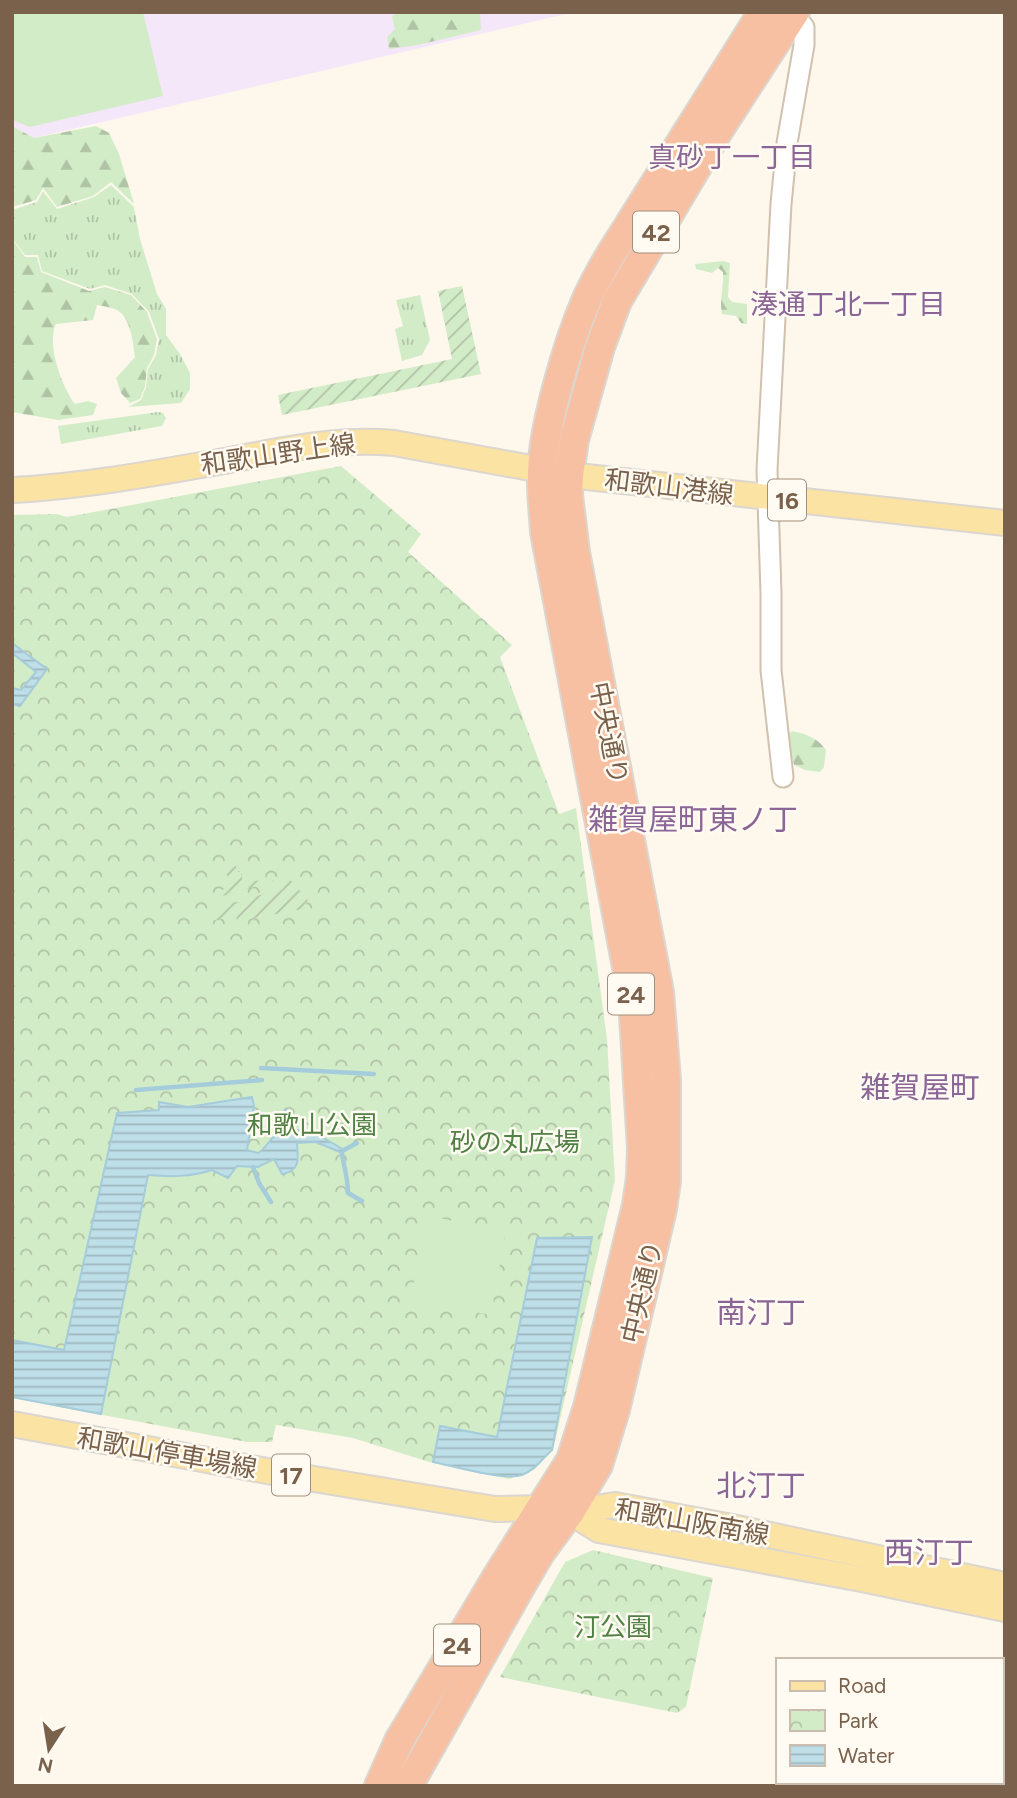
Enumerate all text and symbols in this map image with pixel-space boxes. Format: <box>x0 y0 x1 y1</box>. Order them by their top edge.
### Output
district label: 真砂丁一丁目 <box>648 140 816 174</box>
road number: 42 <box>633 212 679 253</box>
district label: 湊通丁北一丁目 <box>750 287 946 321</box>
street label: 和歌山野上線 <box>199 427 357 481</box>
street label: 和歌山港線 <box>603 463 735 511</box>
road number: 16 <box>768 480 806 520</box>
street label: 中央通り <box>583 679 635 787</box>
district label: 雑賀屋町東ノ丁 <box>588 801 798 838</box>
road number: 24 <box>608 974 654 1014</box>
district label: 雑賀屋町 <box>860 1069 980 1106</box>
park label: 和歌山公園 <box>247 1109 377 1141</box>
park label: 砂の丸広場 <box>450 1126 580 1158</box>
street label: 中央通り <box>615 1238 669 1346</box>
district label: 南汀丁 <box>716 1294 806 1331</box>
street label: 和歌山停車場線 <box>75 1421 259 1485</box>
road number: 17 <box>272 1455 310 1496</box>
district label: 北汀丁 <box>716 1467 806 1504</box>
street label: 和歌山阪南線 <box>612 1493 772 1551</box>
district label: 西汀丁 <box>884 1534 974 1571</box>
park label: 汀公園 <box>574 1611 652 1643</box>
road number: 24 <box>434 1624 480 1666</box>
legend <box>776 1658 1003 1784</box>
text: Road <box>838 1673 886 1698</box>
text: Park <box>838 1708 879 1733</box>
north arrow <box>14 1714 84 1784</box>
text: Water <box>838 1743 894 1768</box>
text: N <box>36 1752 55 1778</box>

